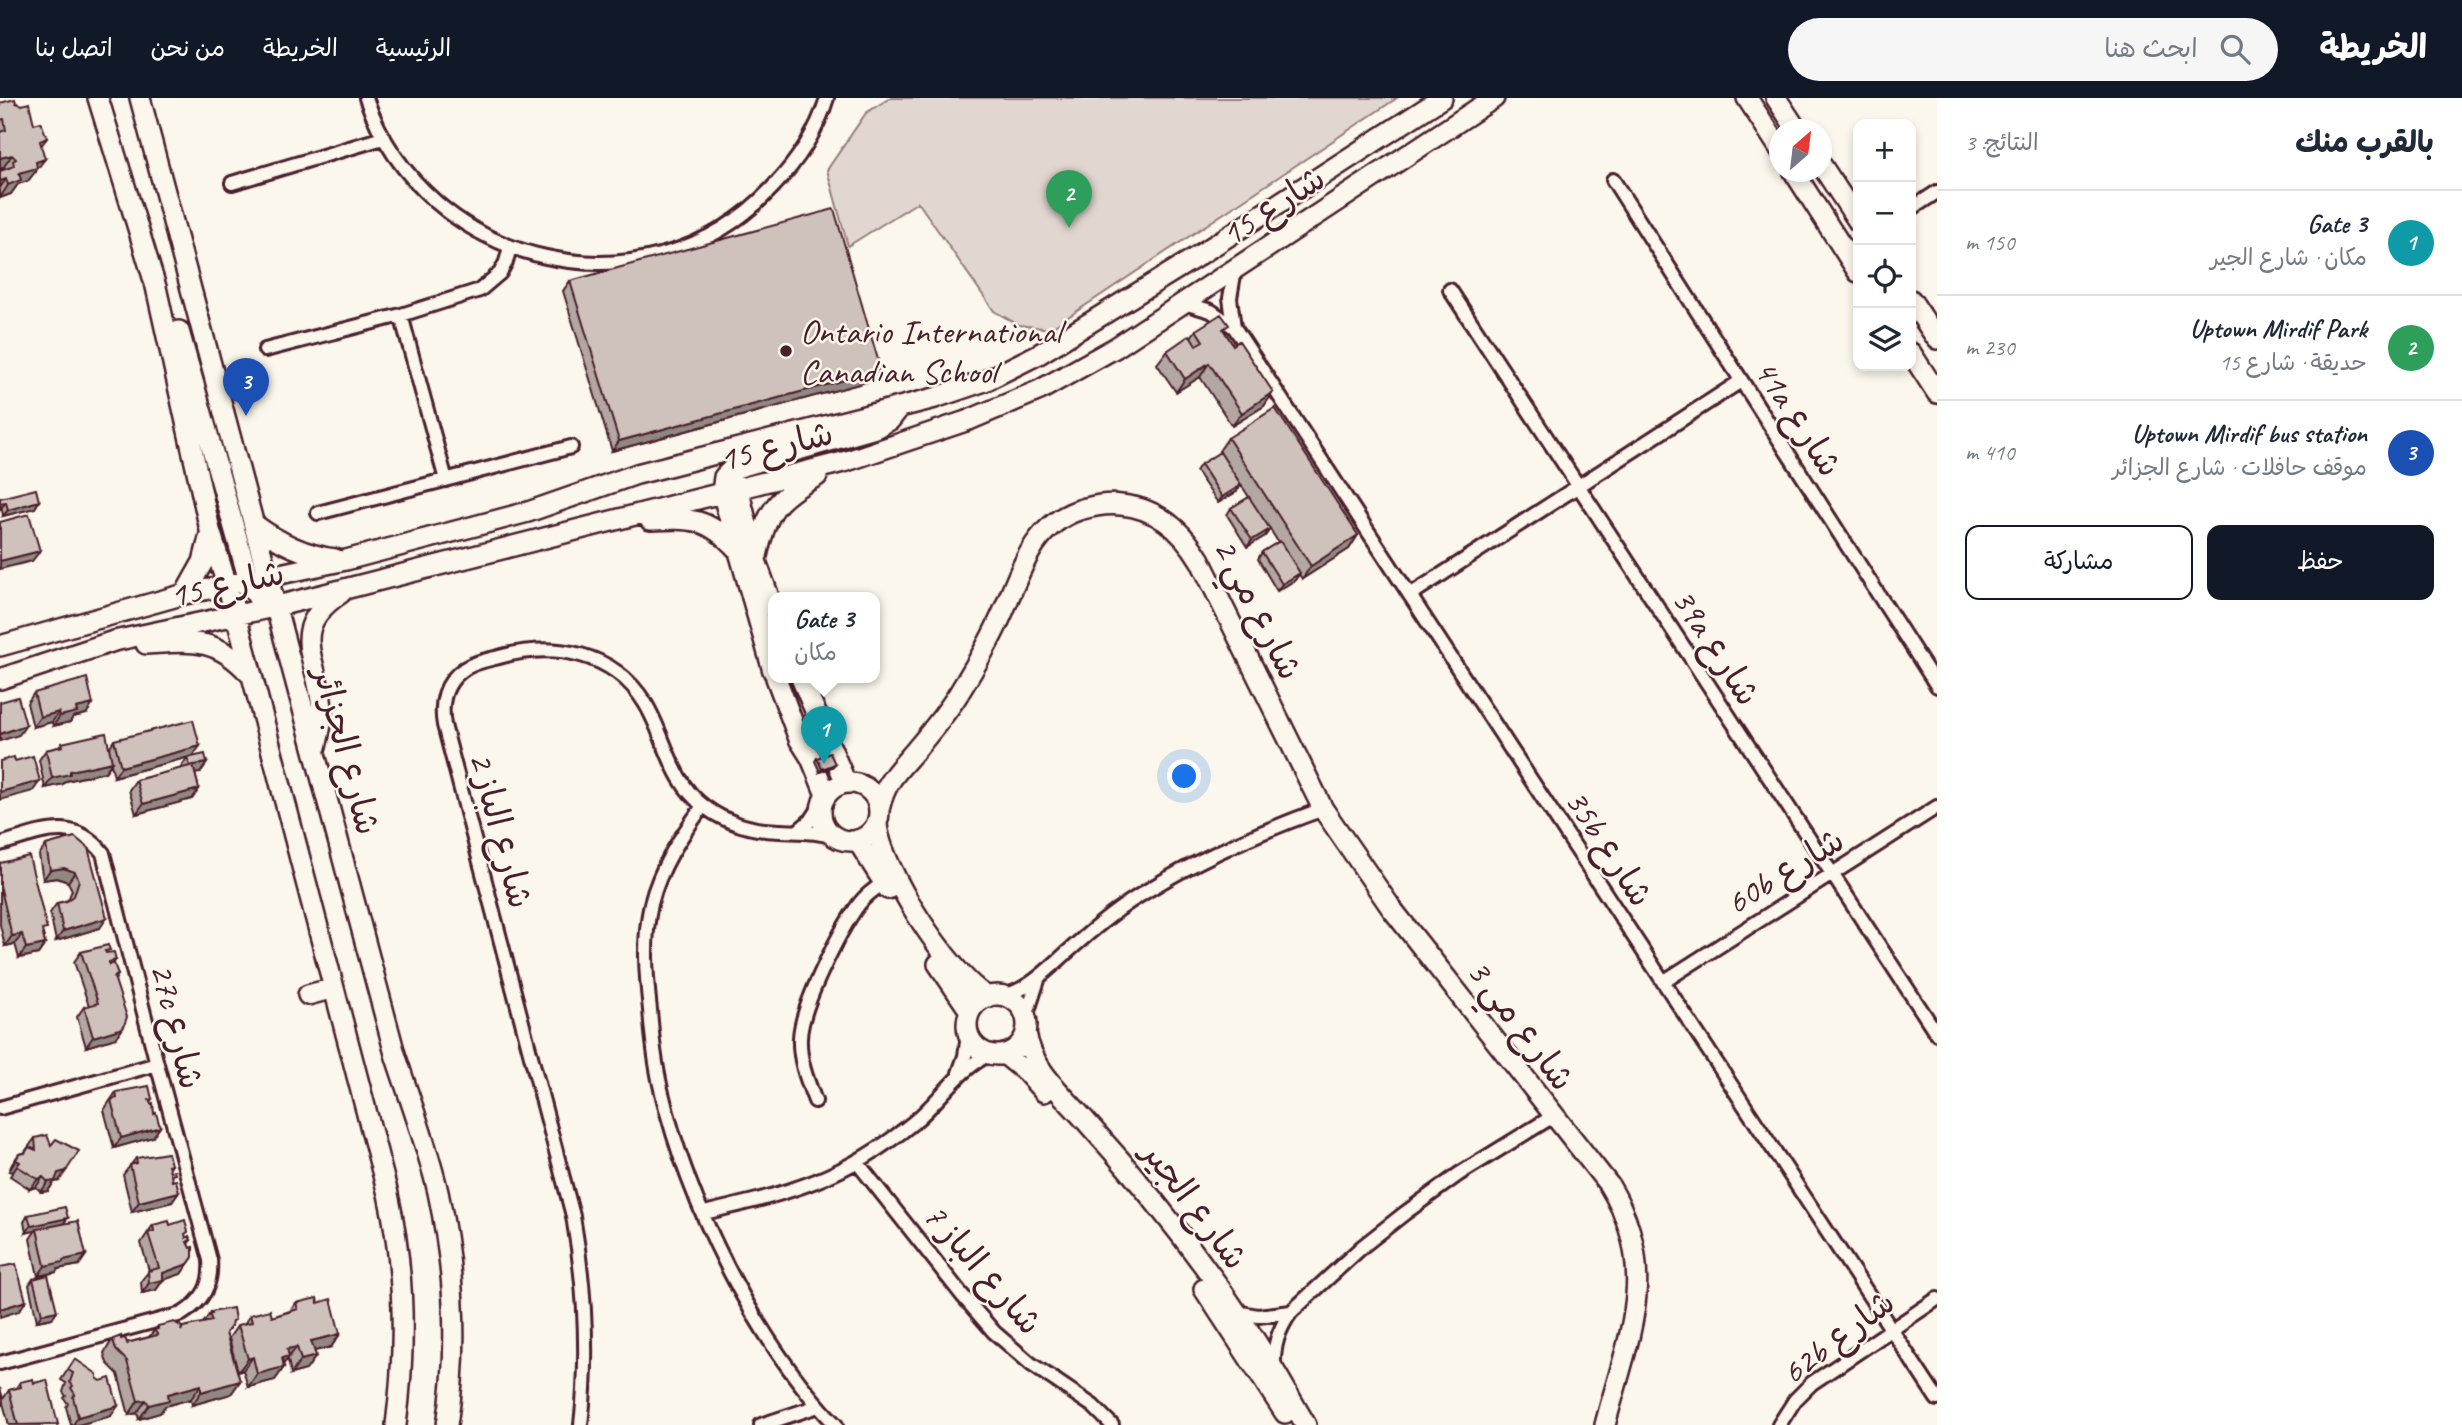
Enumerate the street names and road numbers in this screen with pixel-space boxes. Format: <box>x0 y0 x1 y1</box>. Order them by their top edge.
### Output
street label: شارع 15 <box>1212 156 1335 258</box>
street label: 41a شارع <box>1742 351 1853 486</box>
street label: شارع 15 <box>714 410 838 484</box>
street label: شارع مي 2 <box>1196 531 1313 691</box>
street label: شارع 15 <box>166 550 289 620</box>
street label: 39a شارع <box>1660 580 1771 715</box>
street label: شارع الجزائر <box>300 659 391 840</box>
street label: شارع الباز 2 <box>457 747 543 914</box>
street label: 35b شارع <box>1553 781 1664 916</box>
street label: 60b شارع <box>1718 817 1854 926</box>
street label: شارع مي 3 <box>1451 950 1585 1105</box>
street label: 27c شارع <box>138 958 214 1094</box>
street label: شارع الجير <box>1128 1129 1258 1280</box>
street label: شارع الباز 7 <box>912 1194 1053 1346</box>
street label: 62b شارع <box>1772 1280 1905 1396</box>

